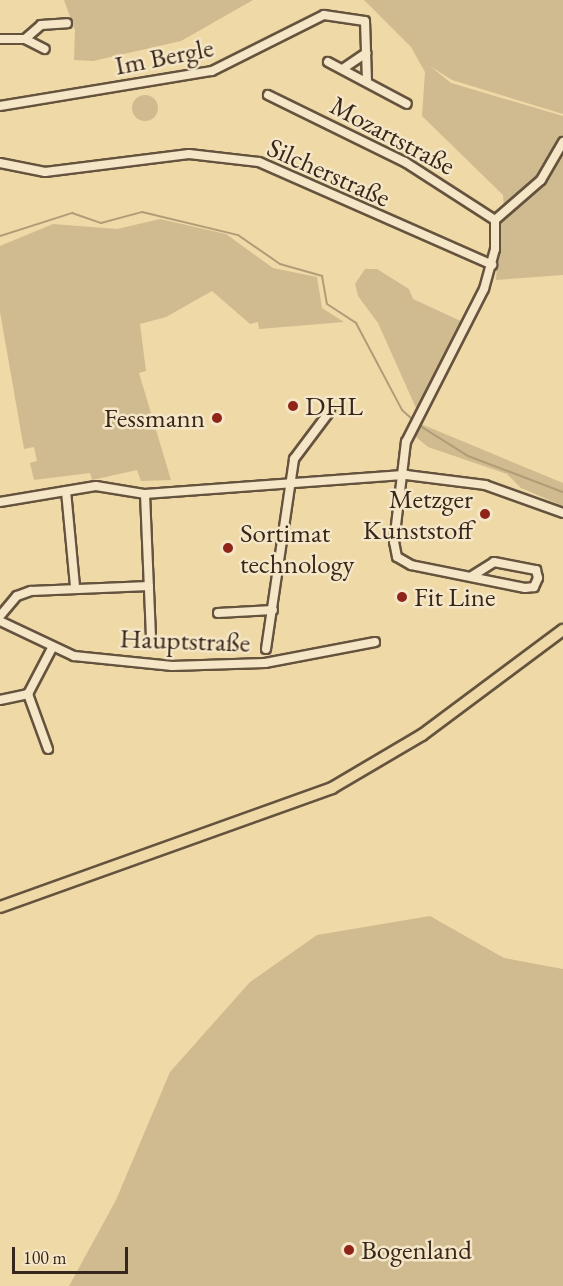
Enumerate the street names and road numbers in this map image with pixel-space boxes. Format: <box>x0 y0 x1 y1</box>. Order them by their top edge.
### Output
street label: Im Bergle <box>112 31 216 81</box>
street label: Mozartstraße <box>325 89 461 181</box>
street label: Silcherstraße <box>262 131 396 213</box>
street label: Hauptstraße <box>119 622 251 658</box>

